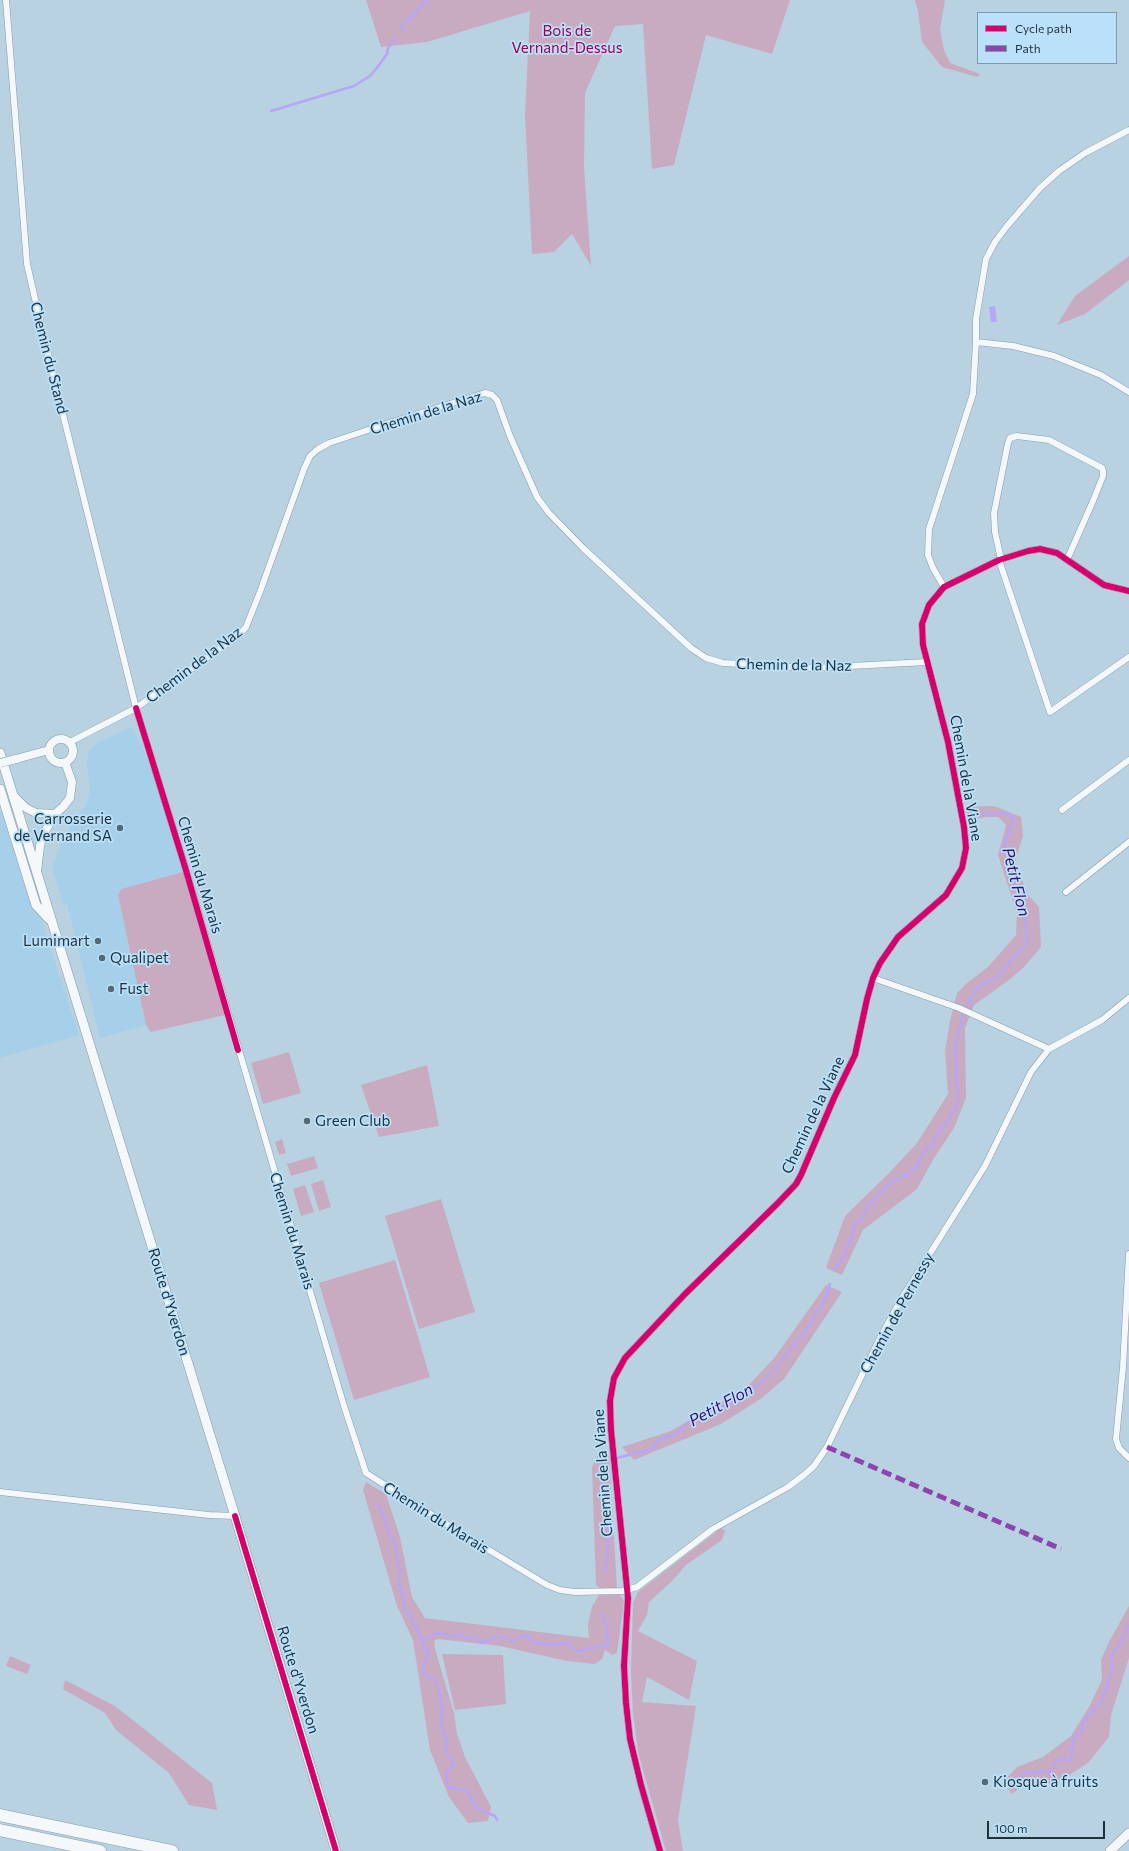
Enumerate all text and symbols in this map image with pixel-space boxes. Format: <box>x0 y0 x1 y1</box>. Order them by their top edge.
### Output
legend <box>977 12 1117 64</box>
text: Cycle path <box>1015 21 1072 35</box>
park label: Bois de Vernand-Dessus <box>512 22 622 57</box>
text: Path <box>1015 41 1041 55</box>
street label: Chemin du Stand <box>26 300 72 416</box>
street label: Chemin de la Naz <box>368 387 484 439</box>
street label: Chemin de la Naz <box>142 623 246 707</box>
street label: Chemin de la Naz <box>736 655 852 675</box>
street label: Chemin de la Viane <box>946 714 986 842</box>
place label: Carrosserie de Vernand SA <box>14 810 112 845</box>
street label: Chemin du Marais <box>174 814 226 936</box>
marker: Carrosserie de Vernand SA <box>115 823 125 833</box>
water label: Petit Flon <box>998 846 1034 918</box>
place label: Lumimart <box>23 932 90 950</box>
marker: Lumimart <box>93 936 103 946</box>
place label: Qualipet <box>110 949 169 967</box>
marker: Qualipet <box>97 953 107 963</box>
place label: Fust <box>119 980 149 998</box>
marker: Fust <box>106 984 116 994</box>
street label: Chemin de la Viane <box>778 1053 848 1177</box>
place label: Green Club <box>315 1112 390 1130</box>
marker: Green Club <box>302 1116 312 1126</box>
street label: Chemin du Marais <box>266 1170 318 1292</box>
street label: Route d'Yverdon <box>144 1246 194 1358</box>
street label: Chemin de Pernessy <box>856 1249 938 1377</box>
water label: Petit Flon <box>686 1380 756 1430</box>
street label: Chemin de la Viane <box>590 1409 616 1537</box>
street label: Chemin du Marais <box>380 1478 492 1558</box>
street label: Route d'Yverdon <box>273 1624 323 1736</box>
place label: Kiosque à fruits <box>993 1773 1098 1791</box>
marker: Kiosque à fruits <box>980 1777 990 1787</box>
scale bar <box>989 1813 1107 1839</box>
text: 100 m <box>994 1821 1028 1835</box>

